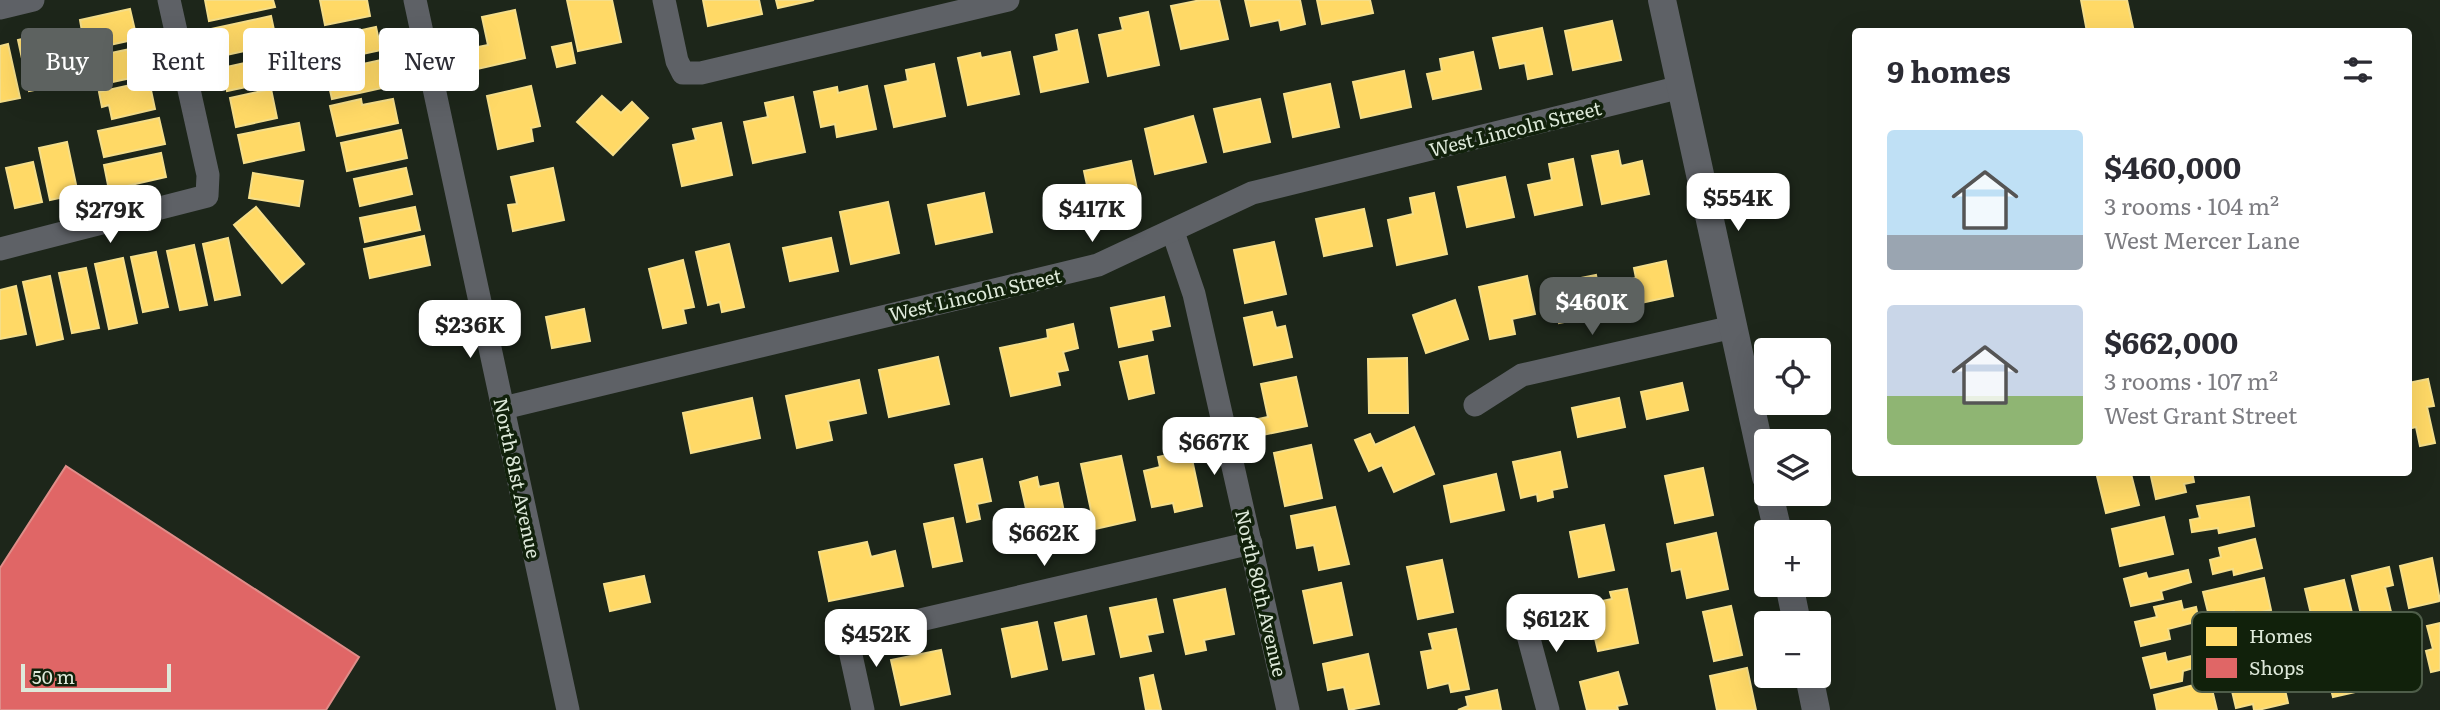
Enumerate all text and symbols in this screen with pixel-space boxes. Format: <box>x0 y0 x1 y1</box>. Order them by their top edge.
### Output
chip: Buy <box>21 28 113 91</box>
chip: Rent <box>127 28 229 91</box>
chip: Filters <box>243 28 365 91</box>
chip: New <box>379 28 479 91</box>
text: 9 homes <box>1887 48 2011 92</box>
icon: filters <box>2339 51 2377 89</box>
street label: West Lincoln Street <box>1426 93 1604 163</box>
text: $460,000 <box>2104 144 2241 188</box>
icon: home <box>1943 158 2027 242</box>
pin: $554K <box>1689 174 1787 233</box>
text: $554K <box>1703 179 1773 213</box>
pin: $417K <box>1043 184 1141 244</box>
pin: $279K <box>61 186 159 245</box>
text: 3 rooms · 104 m² <box>2104 188 2279 222</box>
text: $417K <box>1059 190 1125 224</box>
text: $279K <box>75 191 145 225</box>
text: West Mercer Lane <box>2104 222 2300 256</box>
street label: West Lincoln Street <box>886 260 1065 328</box>
pin: $460K <box>1543 278 1641 337</box>
text: $460K <box>1555 283 1629 317</box>
pin: $236K <box>421 300 519 360</box>
text: $236K <box>435 306 505 340</box>
text: $662,000 <box>2104 319 2238 363</box>
icon: home <box>1943 333 2027 417</box>
map controls <box>1754 338 1831 688</box>
button: locate <box>1754 338 1831 415</box>
text: 3 rooms · 107 m² <box>2104 363 2278 397</box>
street label: North 81st Avenue <box>487 395 549 561</box>
text: West Grant Street <box>2104 397 2297 431</box>
pin: $667K <box>1165 418 1263 477</box>
text: $667K <box>1179 423 1249 457</box>
button: layers <box>1754 429 1831 506</box>
street label: North 80th Avenue <box>1229 506 1295 680</box>
pin: $662K <box>995 508 1093 568</box>
text: $662K <box>1009 514 1079 548</box>
button: + <box>1754 520 1831 597</box>
pin: $612K <box>1507 594 1605 654</box>
text: $612K <box>1522 600 1590 634</box>
pin: $452K <box>827 610 925 669</box>
button: − <box>1754 611 1831 688</box>
legend <box>2192 612 2422 692</box>
text: $452K <box>841 615 911 649</box>
text: Homes <box>2249 621 2313 649</box>
text: Shops <box>2249 653 2304 681</box>
scale bar <box>21 661 172 693</box>
text: 50 m <box>32 662 75 690</box>

